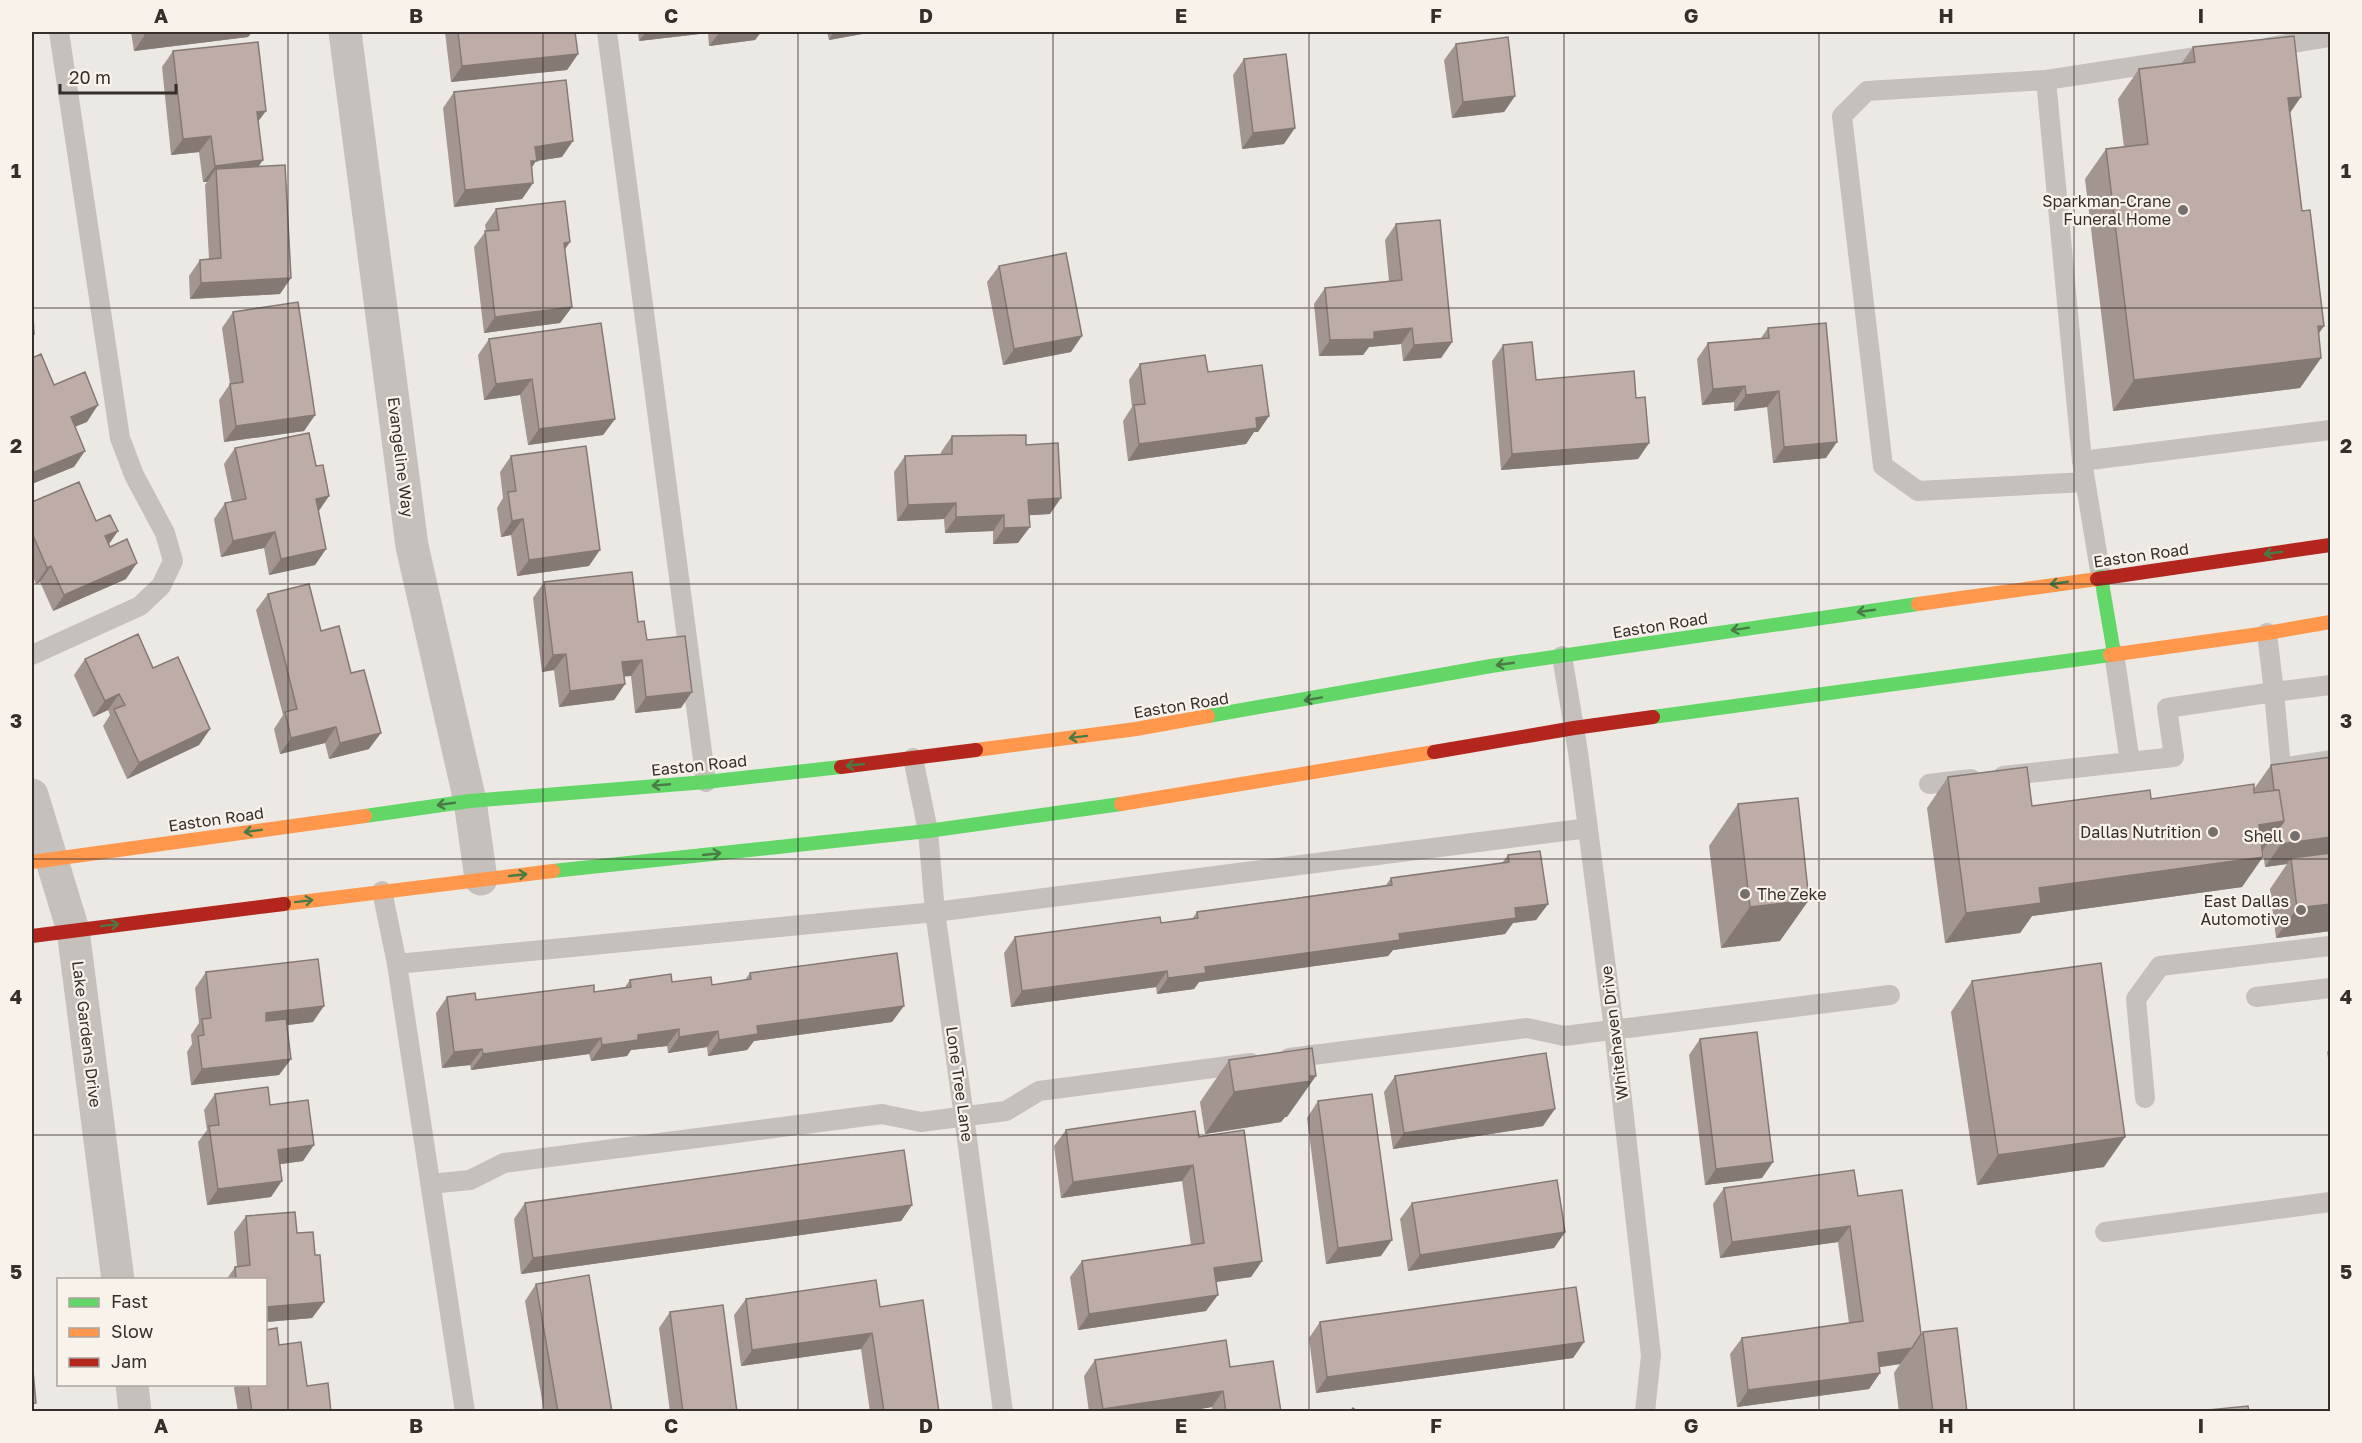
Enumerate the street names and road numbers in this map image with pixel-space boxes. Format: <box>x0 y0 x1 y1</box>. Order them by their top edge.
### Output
street label: Evangeline Way <box>384 396 418 518</box>
street label: Easton Road <box>2092 538 2190 572</box>
street label: Easton Road <box>1611 608 1709 642</box>
street label: Easton Road <box>1132 688 1230 722</box>
street label: Easton Road <box>650 750 748 780</box>
street label: Easton Road <box>167 802 265 836</box>
street label: Lake Gardens Drive <box>68 959 106 1109</box>
street label: Whitehaven Drive <box>1596 965 1632 1101</box>
street label: Lone Tree Lane <box>942 1025 978 1143</box>

